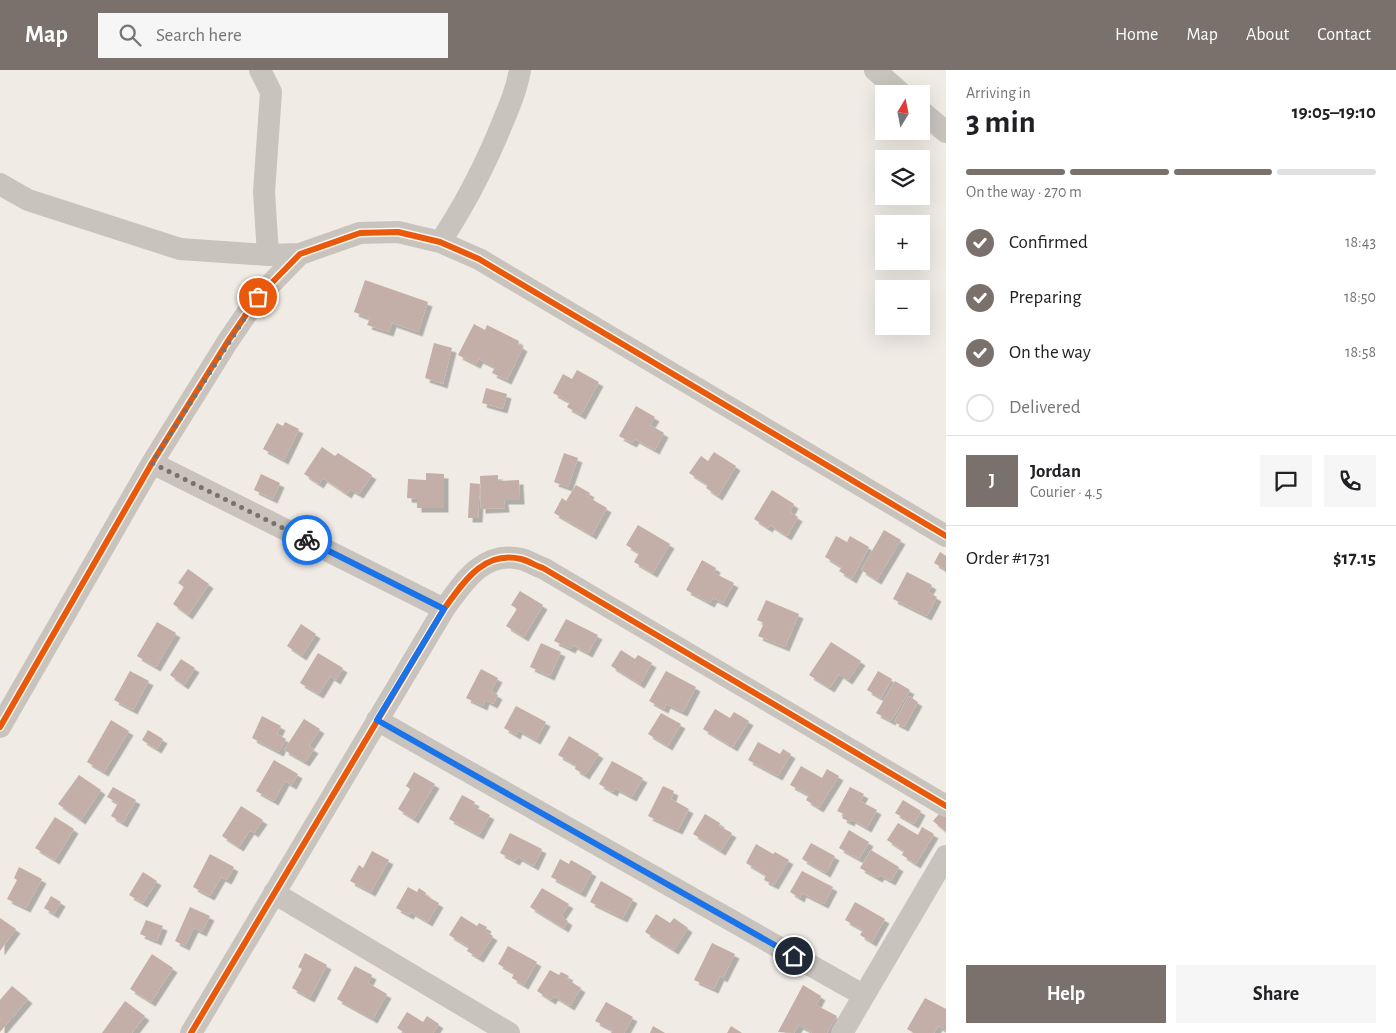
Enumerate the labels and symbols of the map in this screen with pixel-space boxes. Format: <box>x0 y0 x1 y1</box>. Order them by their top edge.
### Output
north arrow <box>875 85 930 140</box>
pin <box>237 276 279 318</box>
courier <box>282 515 332 565</box>
pin <box>773 935 815 977</box>

